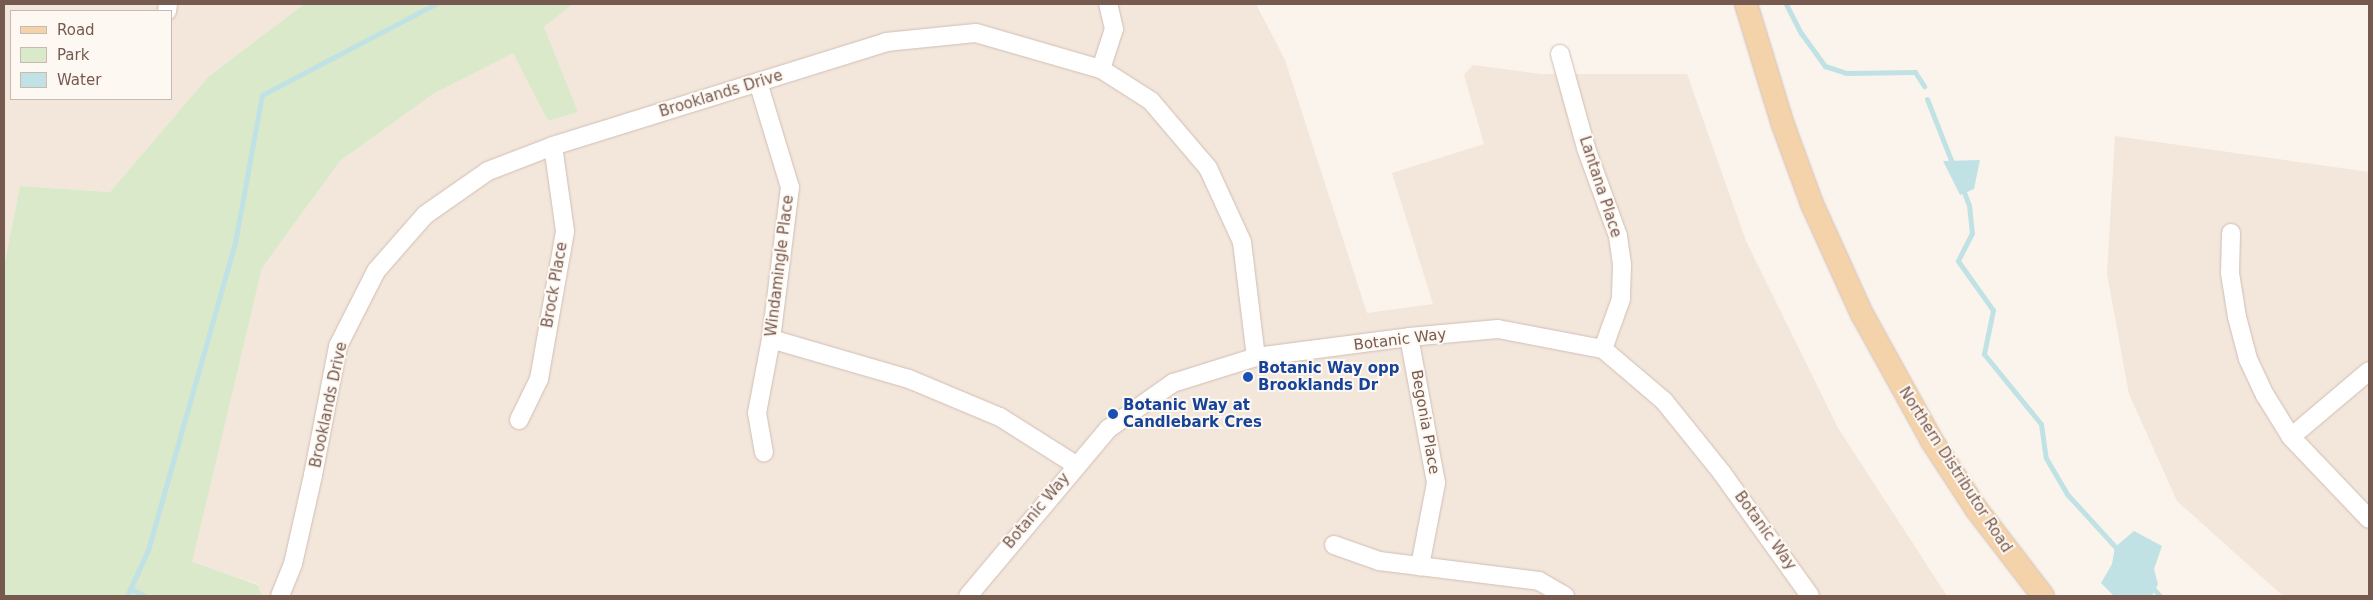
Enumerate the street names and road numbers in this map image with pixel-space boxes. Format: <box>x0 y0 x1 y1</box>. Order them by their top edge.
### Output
street label: Brooklands Drive <box>657 67 785 121</box>
street label: Lantana Place <box>1575 134 1625 240</box>
street label: Windamingle Place <box>762 194 798 338</box>
street label: Brock Place <box>539 241 571 329</box>
street label: Botanic Way <box>1353 325 1447 355</box>
street label: Brooklands Drive <box>307 340 351 470</box>
street label: Begonia Place <box>1407 368 1443 476</box>
street label: Northern Distributor Road <box>1895 384 2015 556</box>
street label: Botanic Way <box>1000 470 1074 552</box>
street label: Botanic Way <box>1730 488 1800 574</box>

